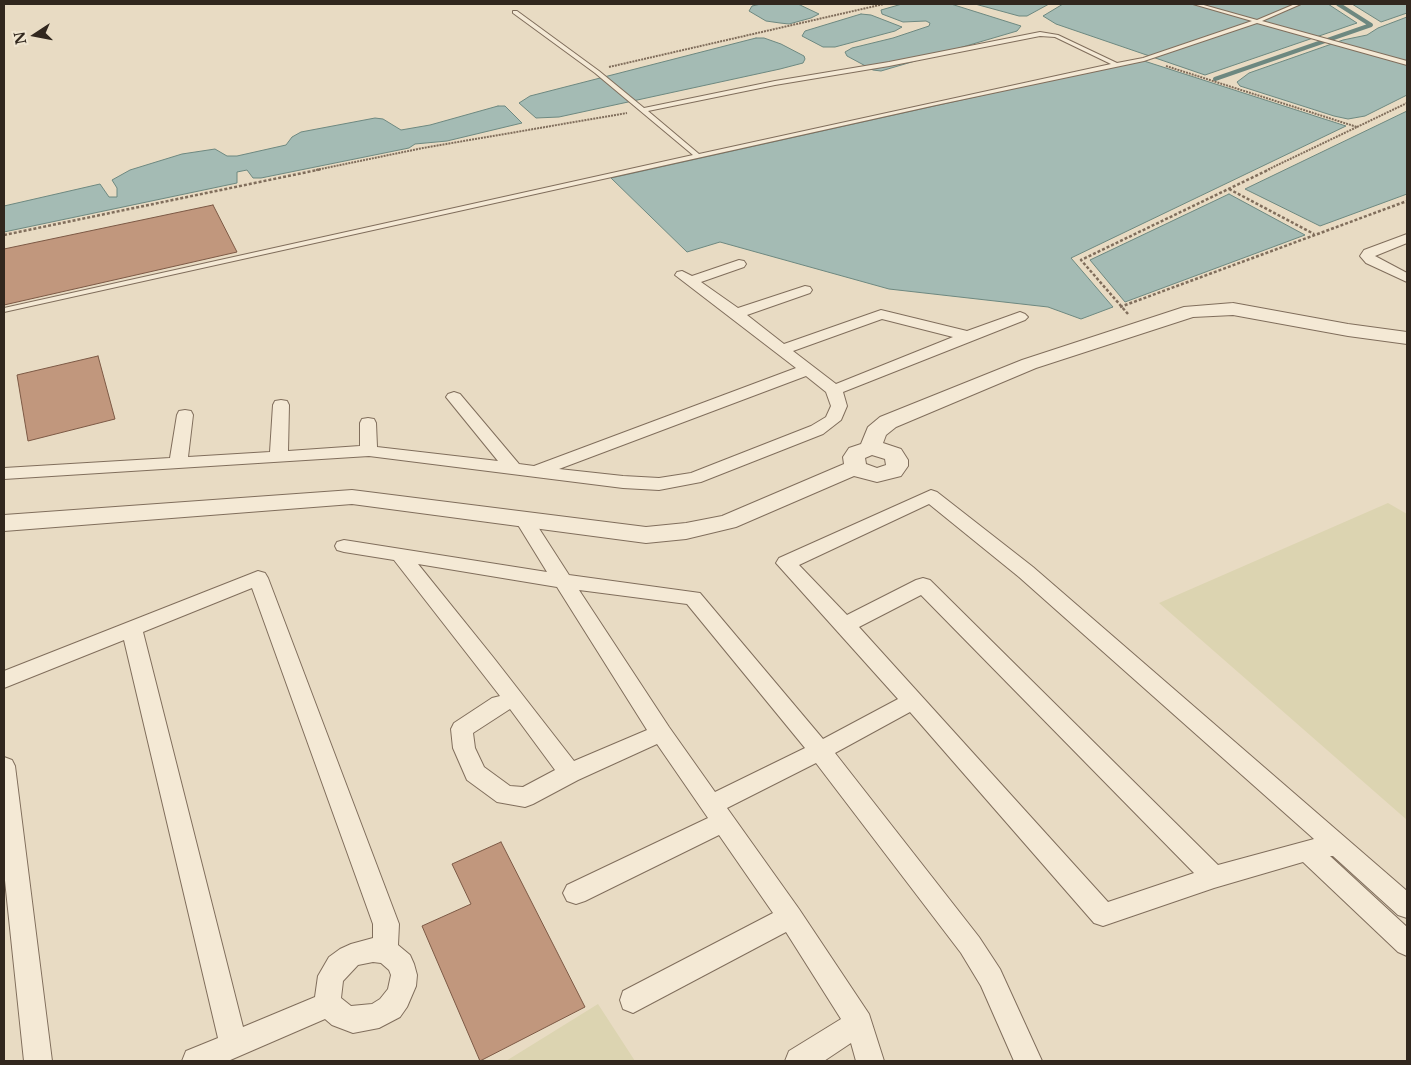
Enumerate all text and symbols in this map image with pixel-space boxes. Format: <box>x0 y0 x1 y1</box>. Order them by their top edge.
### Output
north arrow <box>10 10 60 60</box>
text: N <box>10 30 30 46</box>

